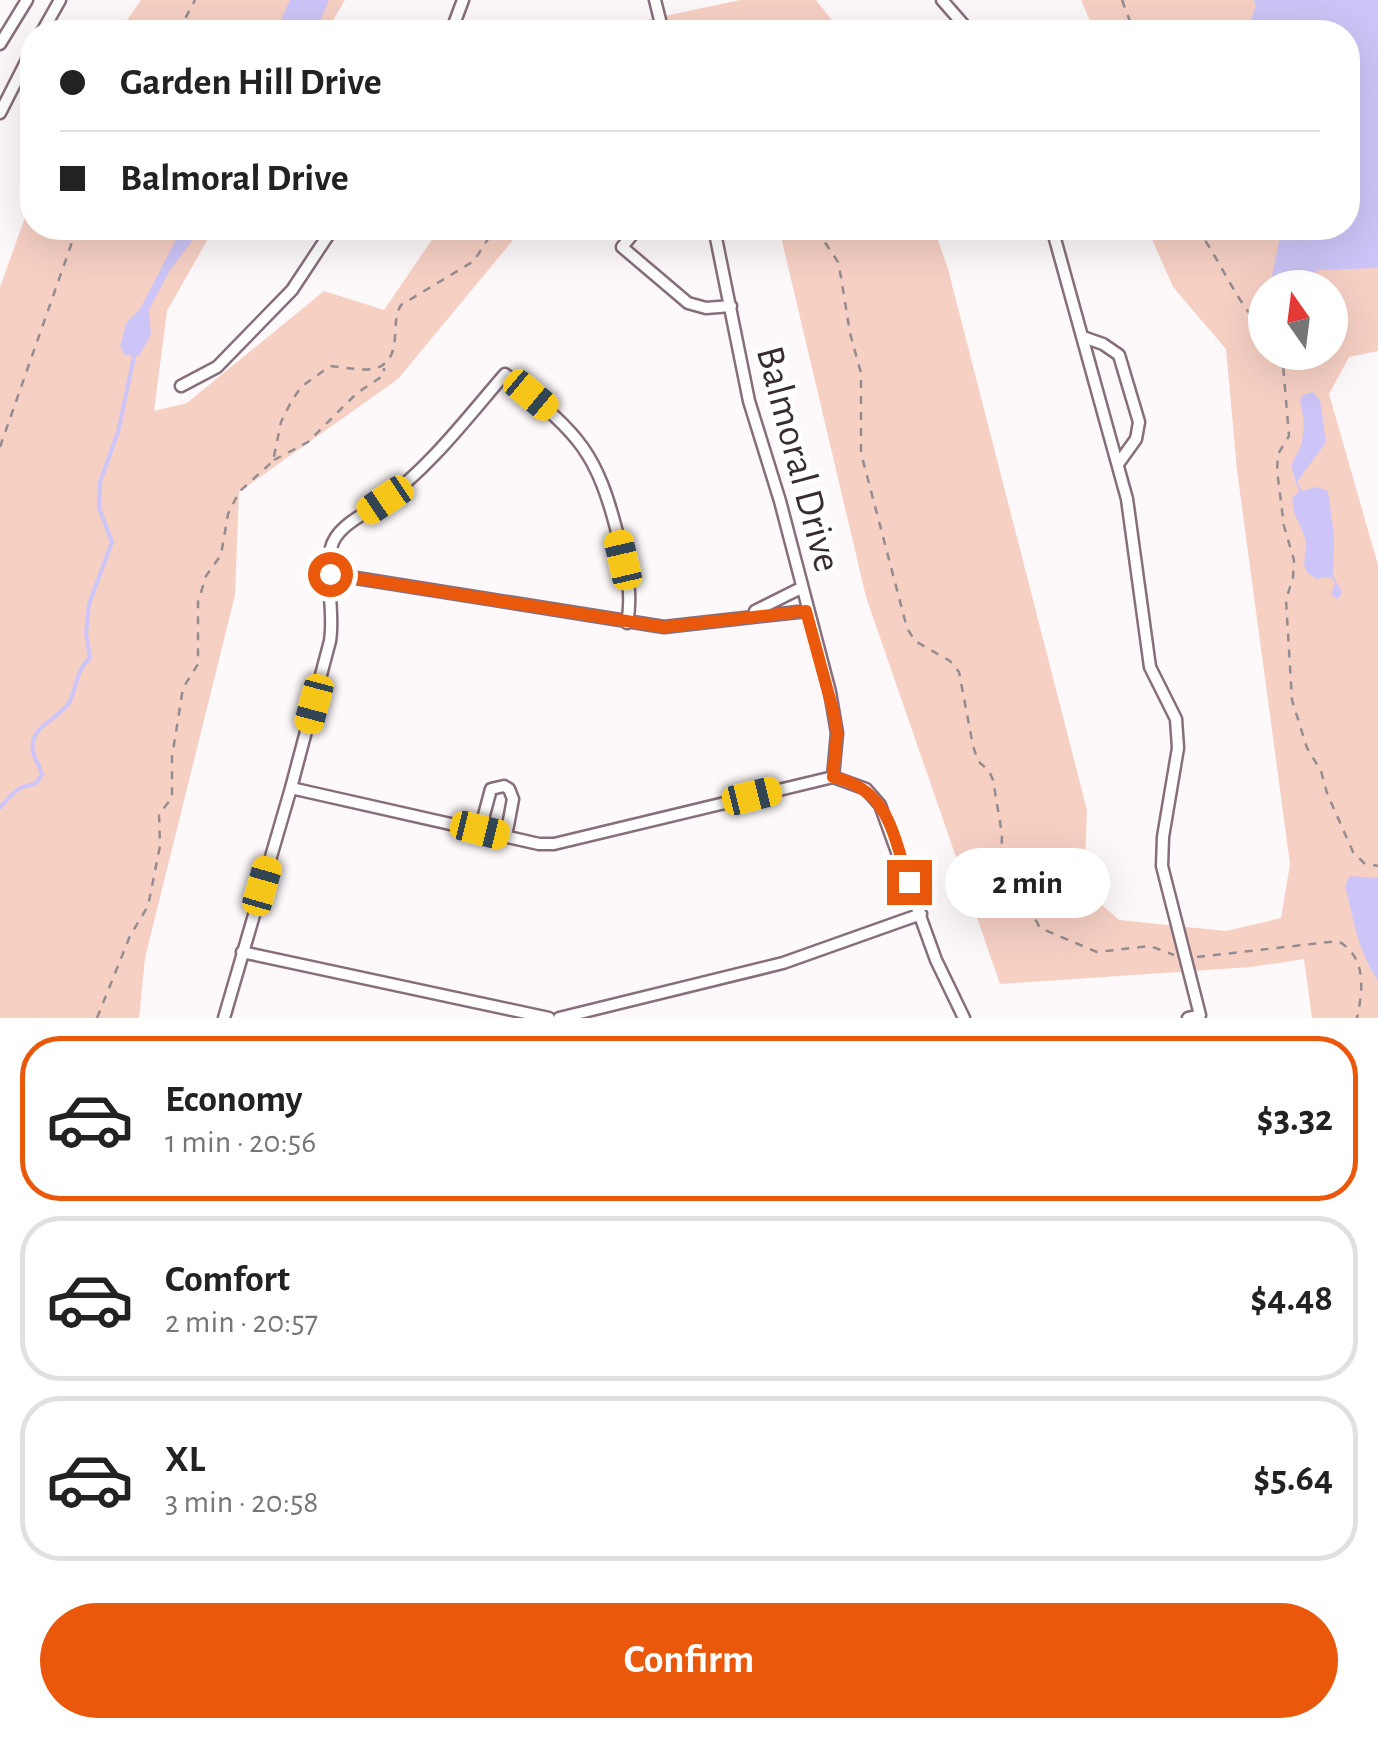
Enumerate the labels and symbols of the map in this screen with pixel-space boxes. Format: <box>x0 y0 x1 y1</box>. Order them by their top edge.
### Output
north arrow <box>1248 270 1348 370</box>
street label: Balmoral Drive <box>749 342 847 576</box>
car <box>498 364 564 426</box>
car <box>352 471 418 529</box>
car <box>602 527 644 593</box>
route start <box>308 552 353 597</box>
car <box>292 671 336 737</box>
car <box>719 774 785 818</box>
car <box>447 808 513 852</box>
callout: 2 min <box>944 847 1109 917</box>
car <box>239 853 285 919</box>
route end <box>887 860 932 905</box>

